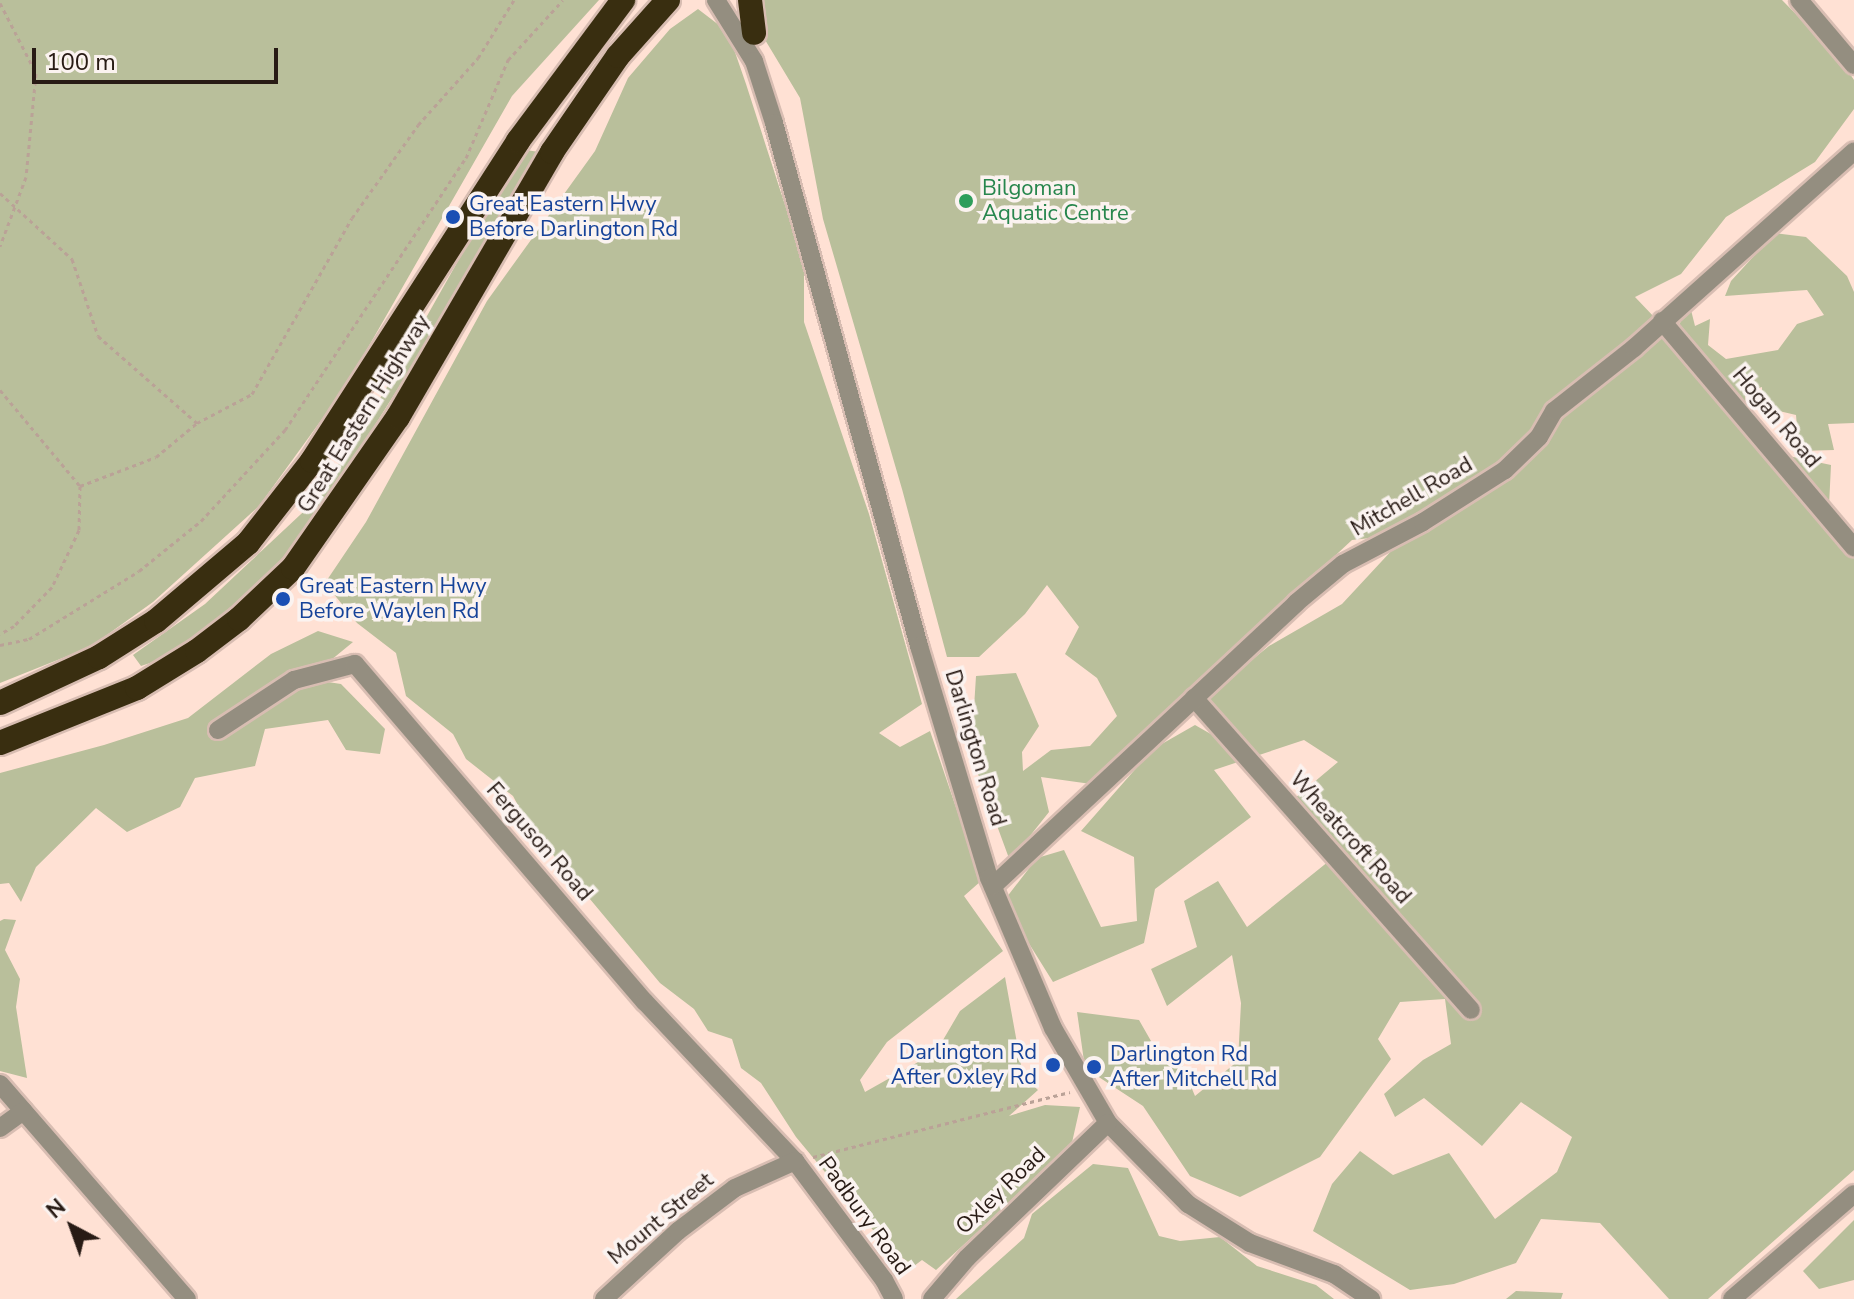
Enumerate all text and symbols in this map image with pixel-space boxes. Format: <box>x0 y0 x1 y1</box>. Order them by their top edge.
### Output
scale bar <box>36 32 282 82</box>
text: 100 m <box>46 46 116 78</box>
place label: Bilgoman Aquatic Centre <box>982 175 1129 226</box>
place label: Great Eastern Hwy Before Darlington Rd <box>469 191 678 242</box>
marker: Bilgoman Aquatic Centre <box>957 192 975 210</box>
marker: Great Eastern Hwy Before Darlington Rd <box>444 208 462 226</box>
street label: Great Eastern Highway <box>292 310 436 518</box>
street label: Hogan Road <box>1726 362 1826 474</box>
street label: Mitchell Road <box>1347 452 1477 542</box>
place label: Great Eastern Hwy Before Waylen Rd <box>299 573 486 624</box>
marker: Great Eastern Hwy Before Waylen Rd <box>274 590 292 608</box>
street label: Darlington Road <box>939 667 1011 829</box>
street label: Wheatcroft Road <box>1284 766 1416 910</box>
street label: Ferguson Road <box>480 777 598 907</box>
place label: Darlington Rd After Oxley Rd <box>891 1039 1037 1090</box>
place label: Darlington Rd After Mitchell Rd <box>1110 1041 1277 1092</box>
marker: Darlington Rd After Oxley Rd <box>1044 1056 1062 1074</box>
marker: Darlington Rd After Mitchell Rd <box>1085 1058 1103 1076</box>
street label: Oxley Road <box>951 1142 1051 1240</box>
street label: Padbury Road <box>812 1152 916 1280</box>
street label: Mount Street <box>603 1167 719 1271</box>
north arrow <box>32 1187 112 1267</box>
text: N <box>40 1192 72 1226</box>

